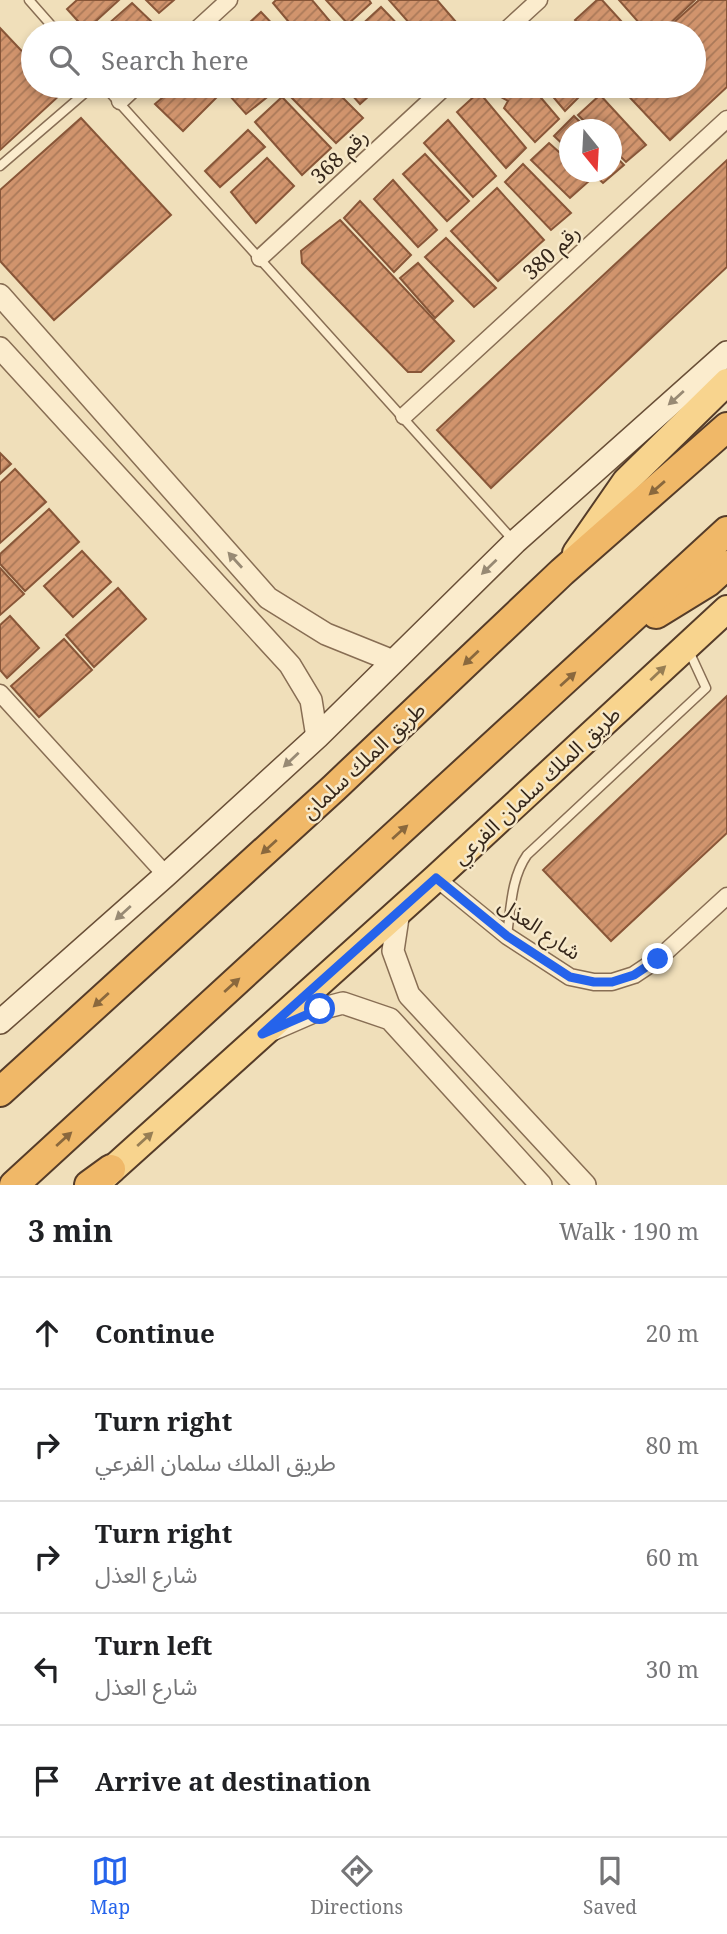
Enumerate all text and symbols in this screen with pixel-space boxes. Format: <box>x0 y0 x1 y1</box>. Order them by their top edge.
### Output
search box <box>21 21 706 98</box>
icon: search <box>45 41 83 79</box>
text: Search here <box>101 42 249 78</box>
north arrow <box>559 119 622 182</box>
street label: رقم 368 <box>304 122 375 191</box>
street label: رقم 380 <box>516 218 587 287</box>
one-way arrow <box>667 390 685 406</box>
one-way arrow <box>649 480 666 495</box>
one-way arrow <box>227 552 243 569</box>
one-way arrow <box>481 559 498 575</box>
one-way arrow <box>463 650 480 666</box>
one-way arrow <box>649 665 667 681</box>
one-way arrow <box>559 671 576 687</box>
street label: طريق الملك سلمان <box>295 695 431 825</box>
street label: طريق الملك سلمان الفرعي <box>446 700 628 872</box>
one-way arrow <box>283 752 300 768</box>
one-way arrow <box>391 824 409 840</box>
one-way arrow <box>260 839 278 855</box>
street label: شارع العذل <box>492 890 587 967</box>
one-way arrow <box>114 905 132 921</box>
route end <box>642 943 673 974</box>
one-way arrow <box>223 978 240 994</box>
one-way arrow <box>92 992 110 1008</box>
route start <box>304 993 335 1024</box>
one-way arrow <box>55 1131 73 1147</box>
one-way arrow <box>136 1131 154 1147</box>
text: 3 min <box>28 1210 113 1251</box>
text: Walk · 190 m <box>559 1215 699 1247</box>
icon: ahead <box>28 1314 66 1352</box>
text: Continue <box>95 1315 215 1351</box>
text: 20 m <box>646 1317 699 1349</box>
text: Turn right <box>95 1403 232 1439</box>
icon: right <box>28 1426 66 1464</box>
text: 80 m <box>646 1429 699 1461</box>
text: طريق الملك سلمان الفرعي <box>95 1446 336 1478</box>
text: Turn right <box>95 1515 232 1551</box>
icon: right <box>28 1538 66 1576</box>
text: 60 m <box>646 1541 699 1573</box>
text: شارع العذل <box>95 1558 197 1590</box>
text: Turn left <box>95 1627 212 1663</box>
icon: left <box>28 1650 66 1688</box>
text: 30 m <box>646 1653 699 1685</box>
text: شارع العذل <box>95 1670 197 1702</box>
icon: arrive <box>28 1762 66 1800</box>
text: Arrive at destination <box>95 1763 371 1799</box>
tab: Map <box>90 1852 130 1920</box>
tab: Directions <box>310 1852 403 1920</box>
tab: Saved <box>583 1852 637 1920</box>

